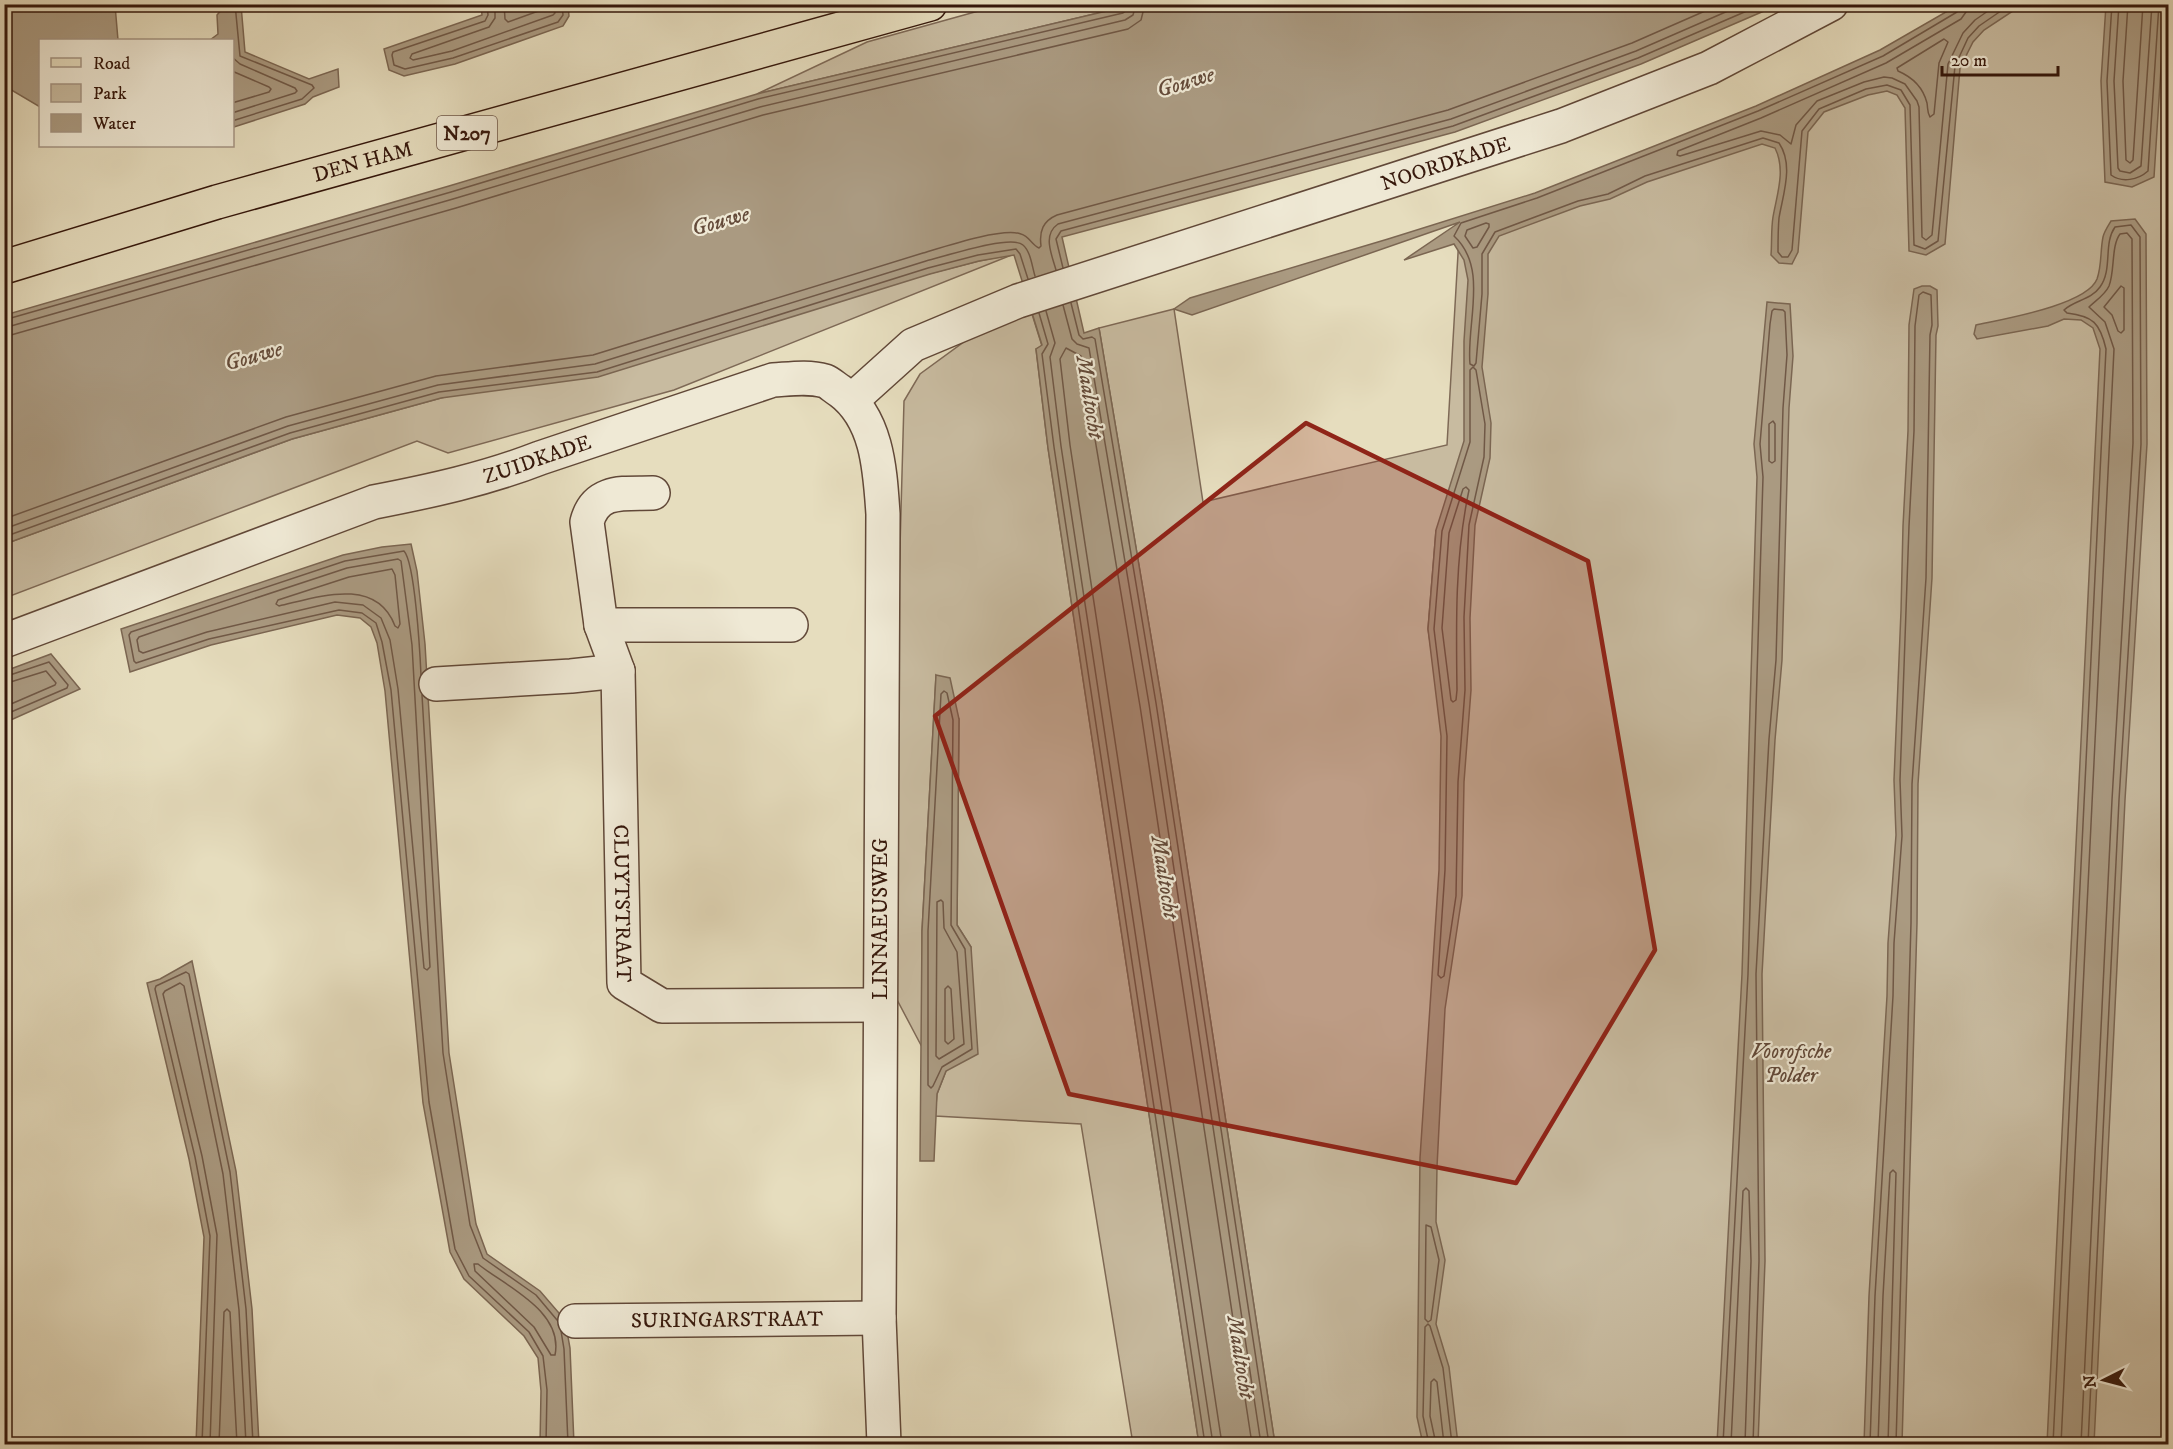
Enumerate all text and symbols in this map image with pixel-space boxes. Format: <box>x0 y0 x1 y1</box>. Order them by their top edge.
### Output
legend <box>39 39 234 147</box>
scale bar <box>1942 39 2058 77</box>
text: 20 m <box>1951 50 1987 72</box>
text: Road <box>93 53 130 75</box>
water label: Gouwe <box>1153 61 1218 104</box>
text: Park <box>93 83 127 105</box>
text: Water <box>92 113 136 135</box>
road number: N207 <box>437 116 497 150</box>
street label: NOORDKADE <box>1378 131 1514 197</box>
street label: DEN HAM <box>310 136 416 189</box>
water label: Gouwe <box>688 200 753 243</box>
water label: Gouwe <box>221 335 286 378</box>
water label: Maaltocht <box>1069 352 1110 442</box>
street label: ZUIDKADE <box>480 430 595 490</box>
street label: CLUYTSTRAAT <box>607 824 636 983</box>
water label: Maaltocht <box>1144 832 1185 922</box>
street label: LINNAEUSWEG <box>868 838 894 1000</box>
park label: Voorofsche Polder <box>1751 1039 1832 1089</box>
street label: SURINGARSTRAAT <box>631 1307 823 1334</box>
water label: Maaltocht <box>1220 1312 1261 1402</box>
north arrow <box>2074 1350 2134 1410</box>
text: N <box>2079 1374 2101 1389</box>

